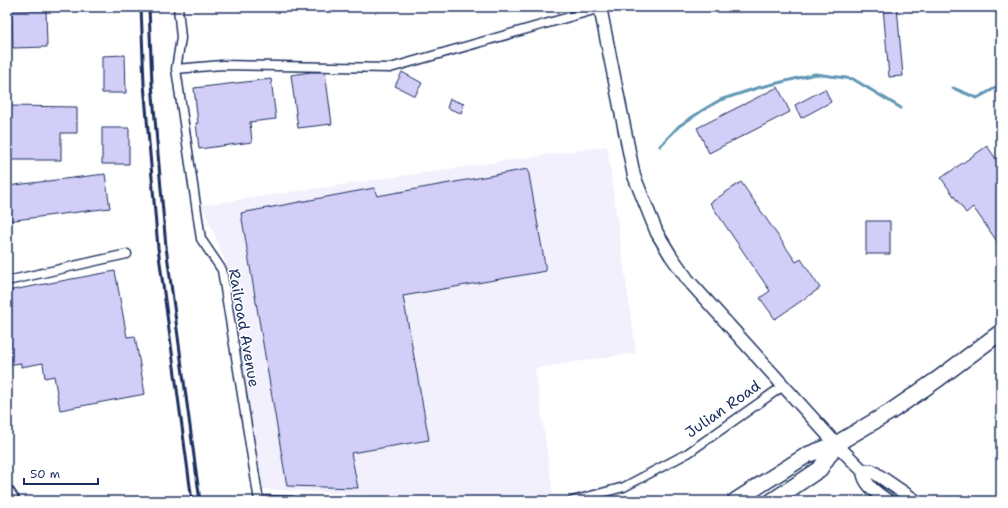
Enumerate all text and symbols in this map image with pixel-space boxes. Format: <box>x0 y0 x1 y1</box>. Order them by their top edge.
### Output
street label: Railroad Avenue <box>224 267 264 389</box>
street label: Julian Road <box>681 375 765 442</box>
scale bar <box>24 460 98 486</box>
text: 50 m <box>30 466 60 482</box>

